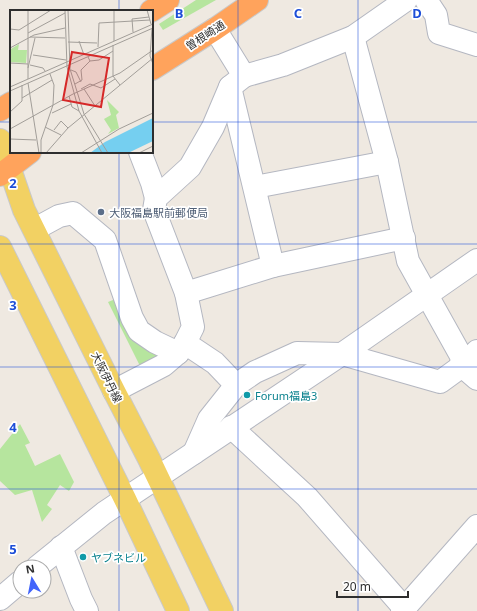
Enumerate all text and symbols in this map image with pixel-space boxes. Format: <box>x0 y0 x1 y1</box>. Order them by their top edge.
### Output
text: B <box>175 4 183 22</box>
text: C <box>294 4 302 22</box>
text: D <box>412 4 422 22</box>
inset map <box>10 10 153 153</box>
street label: 曽根崎通 <box>182 17 228 53</box>
text: 2 <box>9 174 17 192</box>
place label: 大阪福島駅前郵便局 <box>109 205 208 220</box>
marker: 大阪福島駅前郵便局 <box>96 207 106 217</box>
text: 3 <box>9 296 17 314</box>
street label: 大阪伊丹線 <box>88 349 126 405</box>
place label: Forum福島3 <box>255 388 317 403</box>
marker: Forum福島3 <box>242 390 252 400</box>
text: 4 <box>9 418 17 436</box>
text: 5 <box>9 540 17 558</box>
place label: ヤブネビル <box>91 550 146 565</box>
marker: ヤブネビル <box>78 552 88 562</box>
north arrow <box>12 559 52 599</box>
text: N <box>24 560 36 577</box>
scale bar <box>337 573 408 599</box>
text: 20 m <box>343 578 371 595</box>

